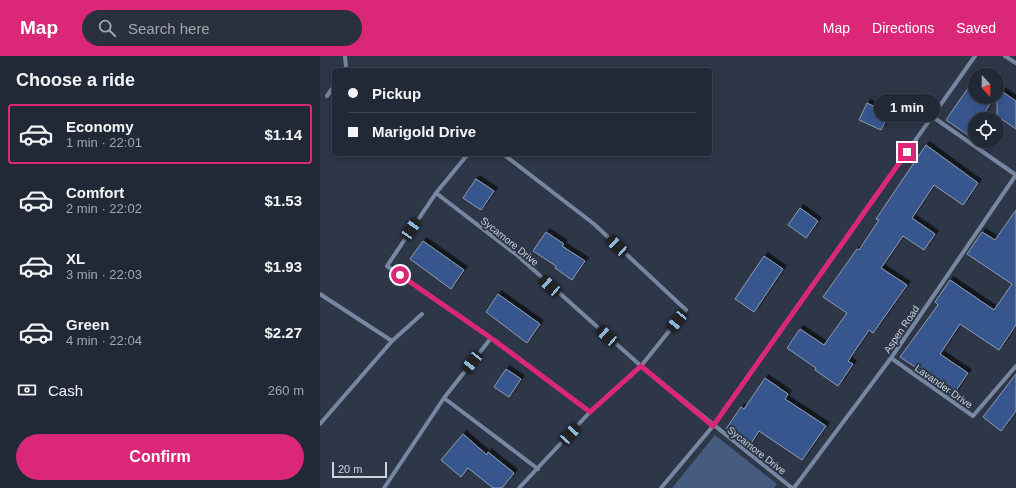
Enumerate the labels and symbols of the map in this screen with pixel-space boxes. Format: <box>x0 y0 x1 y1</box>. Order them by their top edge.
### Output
north arrow <box>968 68 1004 104</box>
callout: 1 min <box>874 94 940 122</box>
route end <box>898 143 916 161</box>
street label: Sycamore Drive <box>479 215 541 268</box>
car <box>399 216 423 242</box>
car <box>604 233 630 259</box>
route start <box>391 266 409 284</box>
car <box>537 274 563 298</box>
street label: Aspen Road <box>881 303 921 355</box>
car <box>665 308 689 334</box>
car <box>594 324 620 348</box>
car <box>460 349 484 375</box>
street label: Lavander Drive <box>913 362 975 411</box>
car <box>557 421 583 447</box>
street label: Sycamore Drive <box>725 424 788 477</box>
scale bar <box>332 460 387 479</box>

